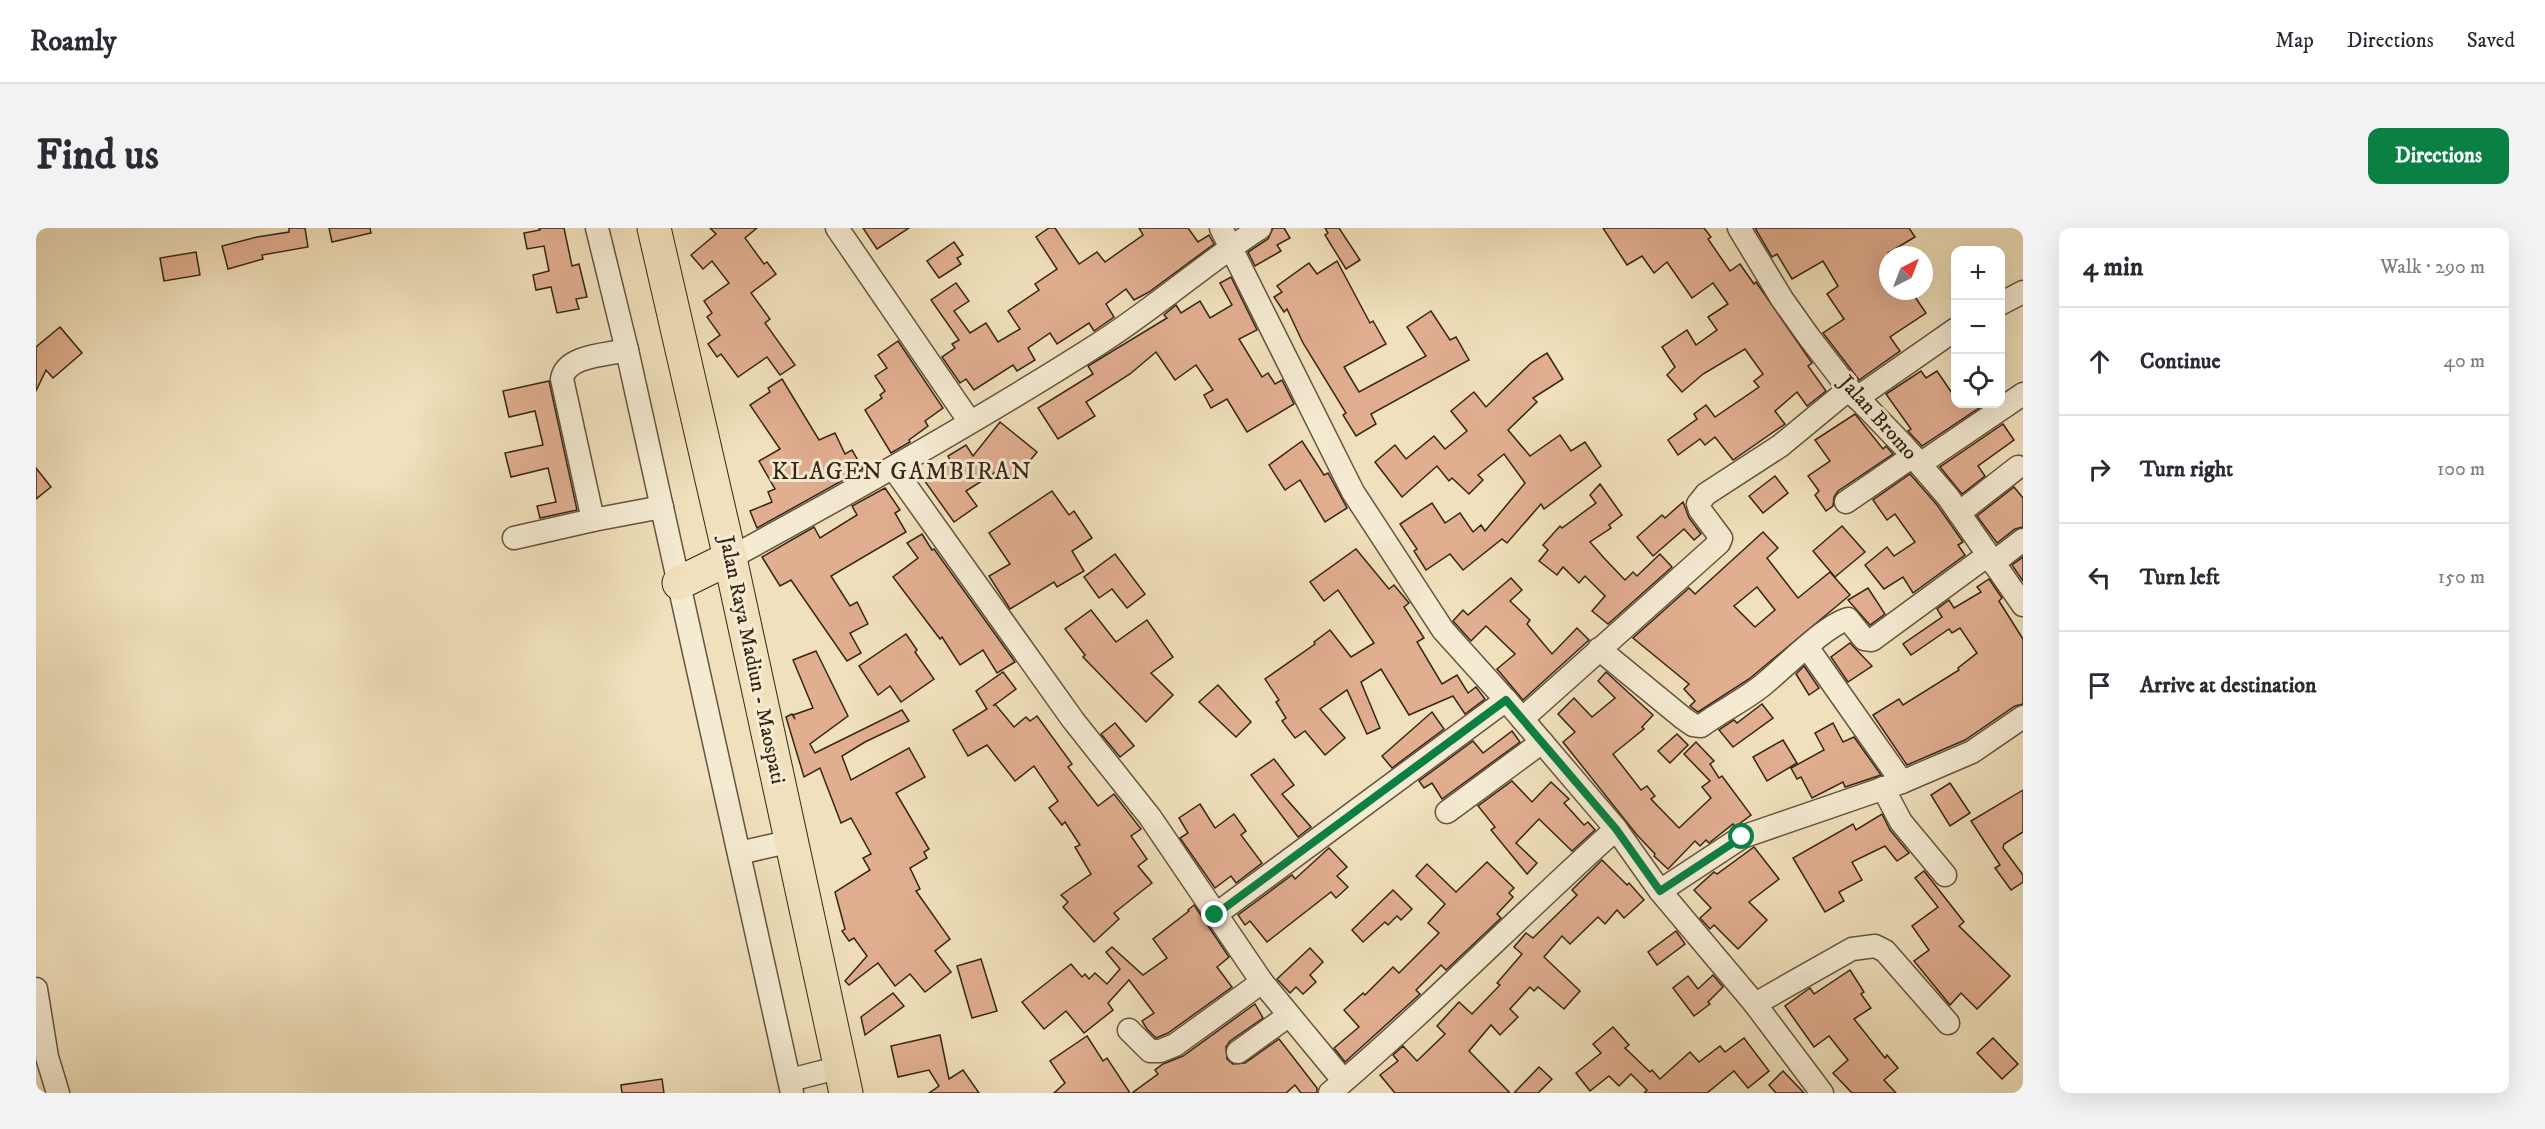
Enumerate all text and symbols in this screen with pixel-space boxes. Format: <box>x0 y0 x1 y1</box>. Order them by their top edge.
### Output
text: Roamly <box>30 24 116 59</box>
text: Map <box>2275 28 2314 54</box>
text: Directions <box>2347 28 2434 54</box>
text: Saved <box>2467 28 2515 54</box>
button: Directions <box>2368 128 2509 184</box>
text: Find us <box>36 130 159 182</box>
north arrow <box>1879 246 1933 300</box>
map controls <box>1951 246 2005 408</box>
button: + <box>1951 246 2005 300</box>
text: 4 min <box>2083 251 2143 284</box>
text: Walk · 290 m <box>2380 255 2485 280</box>
button: − <box>1951 300 2005 354</box>
icon: ahead <box>2083 345 2116 378</box>
text: Continue <box>2140 348 2221 375</box>
text: 40 m <box>2443 349 2485 374</box>
button: locate <box>1951 354 2005 408</box>
street label: Jalan Bromo <box>1832 369 1923 466</box>
icon: right <box>2083 453 2116 486</box>
text: Turn right <box>2140 456 2233 483</box>
district label: KLAGEN GAMBIRAN <box>772 457 1032 487</box>
text: 100 m <box>2437 457 2485 482</box>
street label: Jalan Raya Madiun - Maospati <box>713 531 791 787</box>
icon: left <box>2083 561 2116 594</box>
text: Turn left <box>2140 564 2220 591</box>
text: 150 m <box>2438 565 2485 590</box>
icon: arrive <box>2083 669 2116 702</box>
text: Arrive at destination <box>2140 672 2317 699</box>
route start <box>1728 823 1754 849</box>
route end <box>1201 901 1227 927</box>

